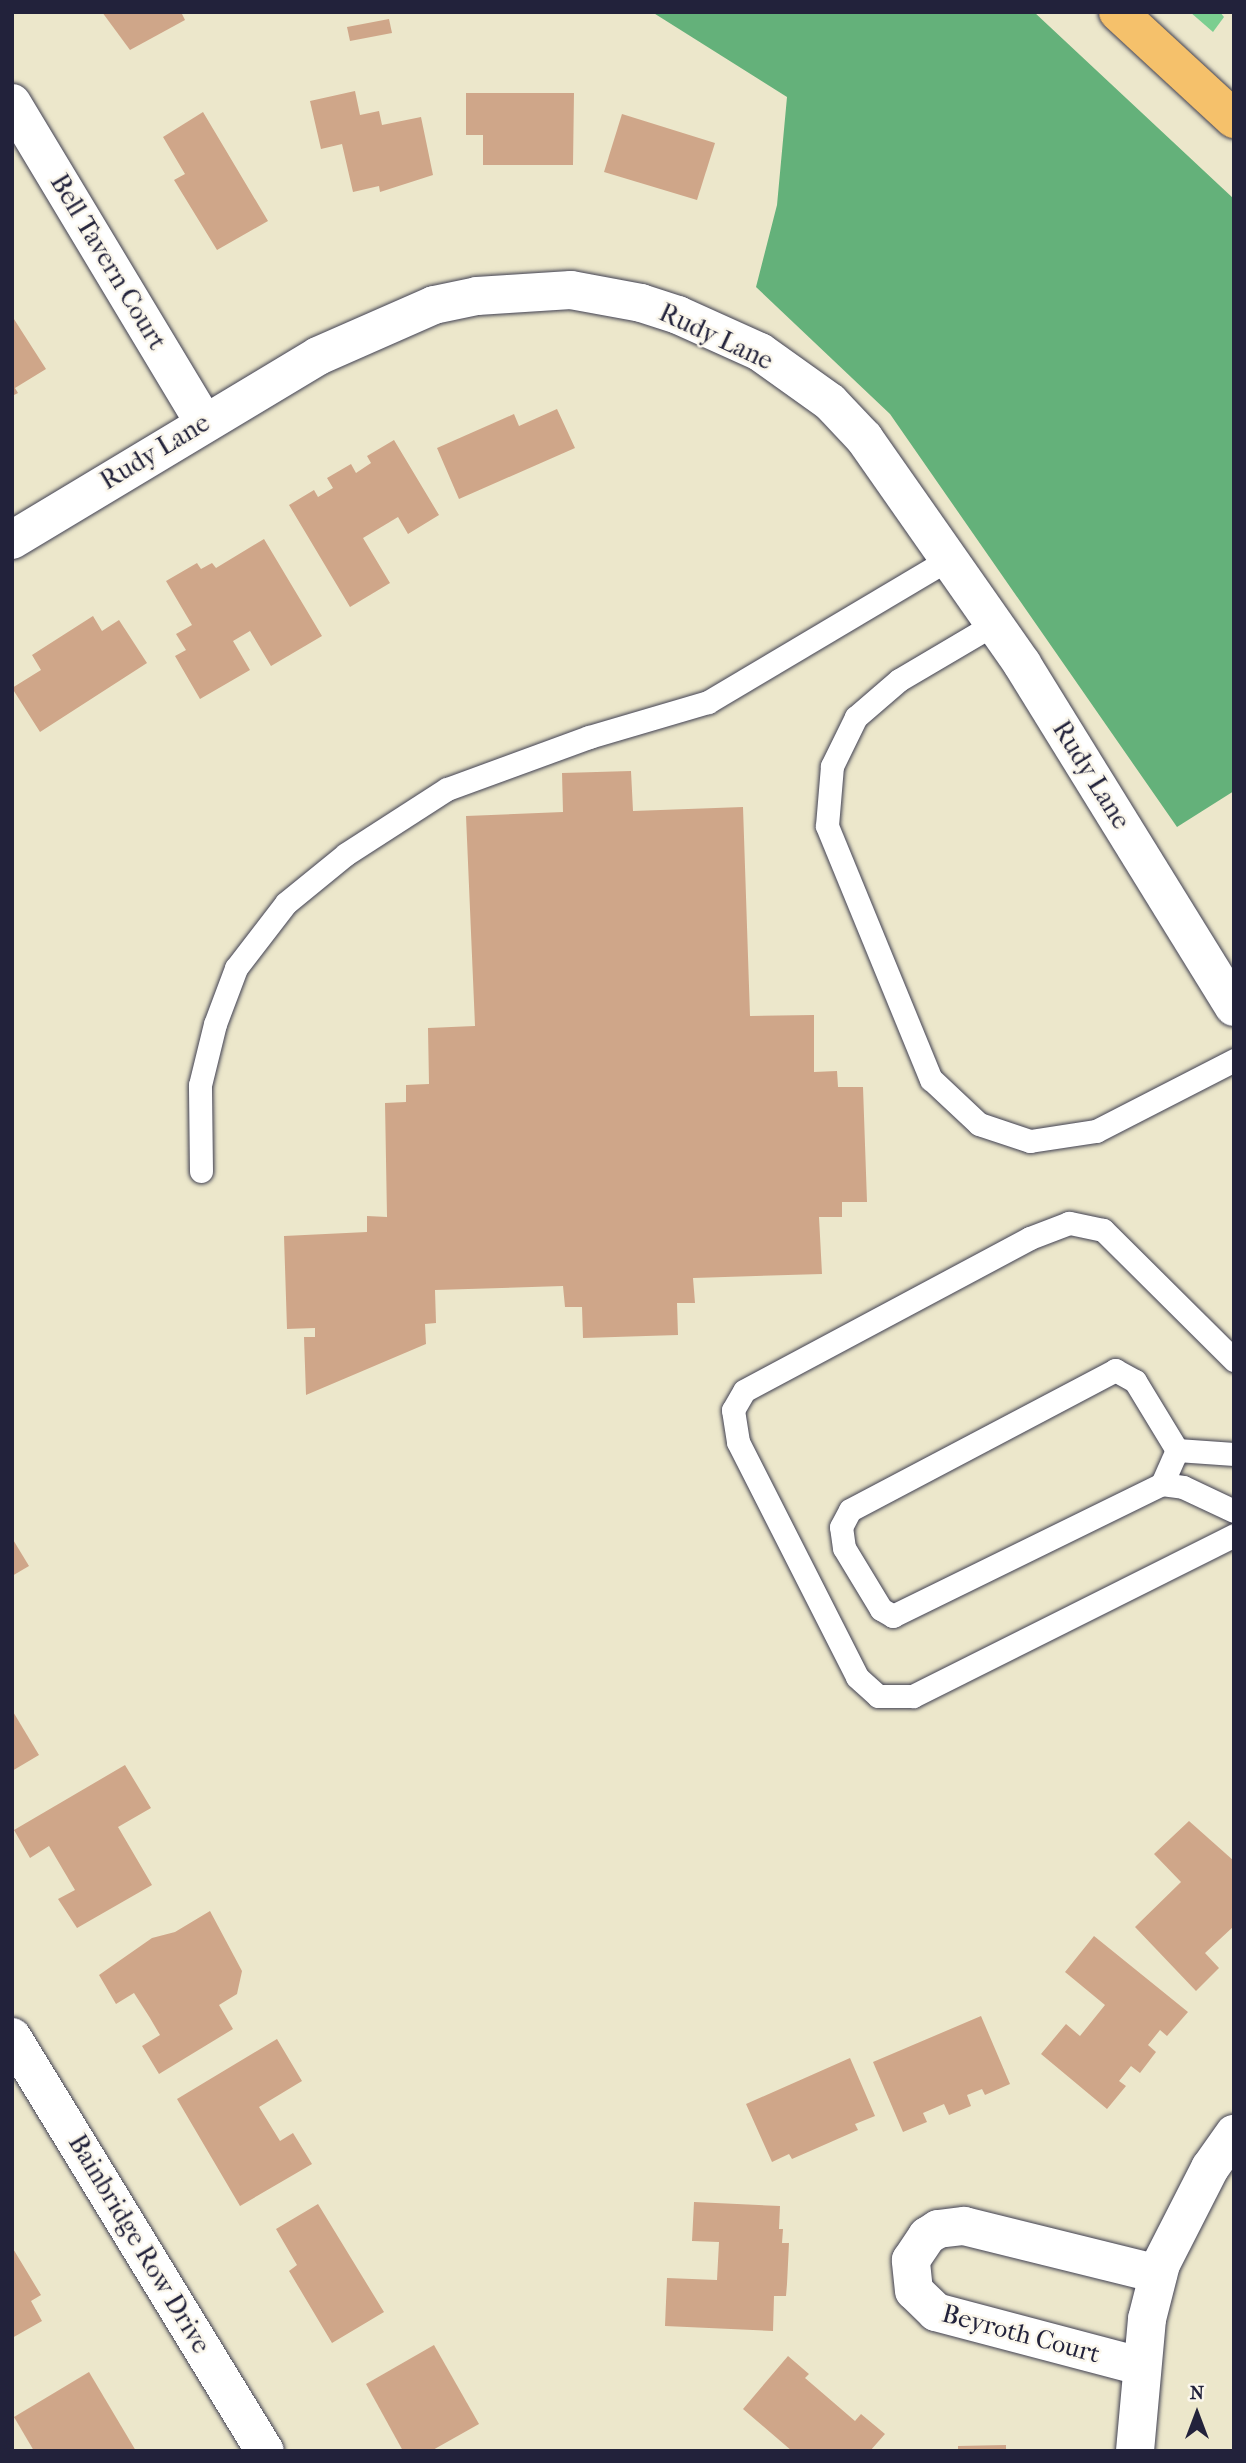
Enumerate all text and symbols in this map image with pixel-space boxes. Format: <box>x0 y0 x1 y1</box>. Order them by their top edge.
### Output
street label: Bell Tavern Court <box>43 169 173 355</box>
street label: Rudy Lane <box>654 297 778 377</box>
street label: Rudy Lane <box>95 407 215 497</box>
street label: Rudy Lane <box>1045 715 1137 835</box>
street label: Bainbridge Row Drive <box>61 2129 217 2359</box>
street label: Beyroth Court <box>939 2298 1103 2370</box>
north arrow <box>1162 2379 1232 2449</box>
text: N <box>1190 2382 1204 2404</box>

